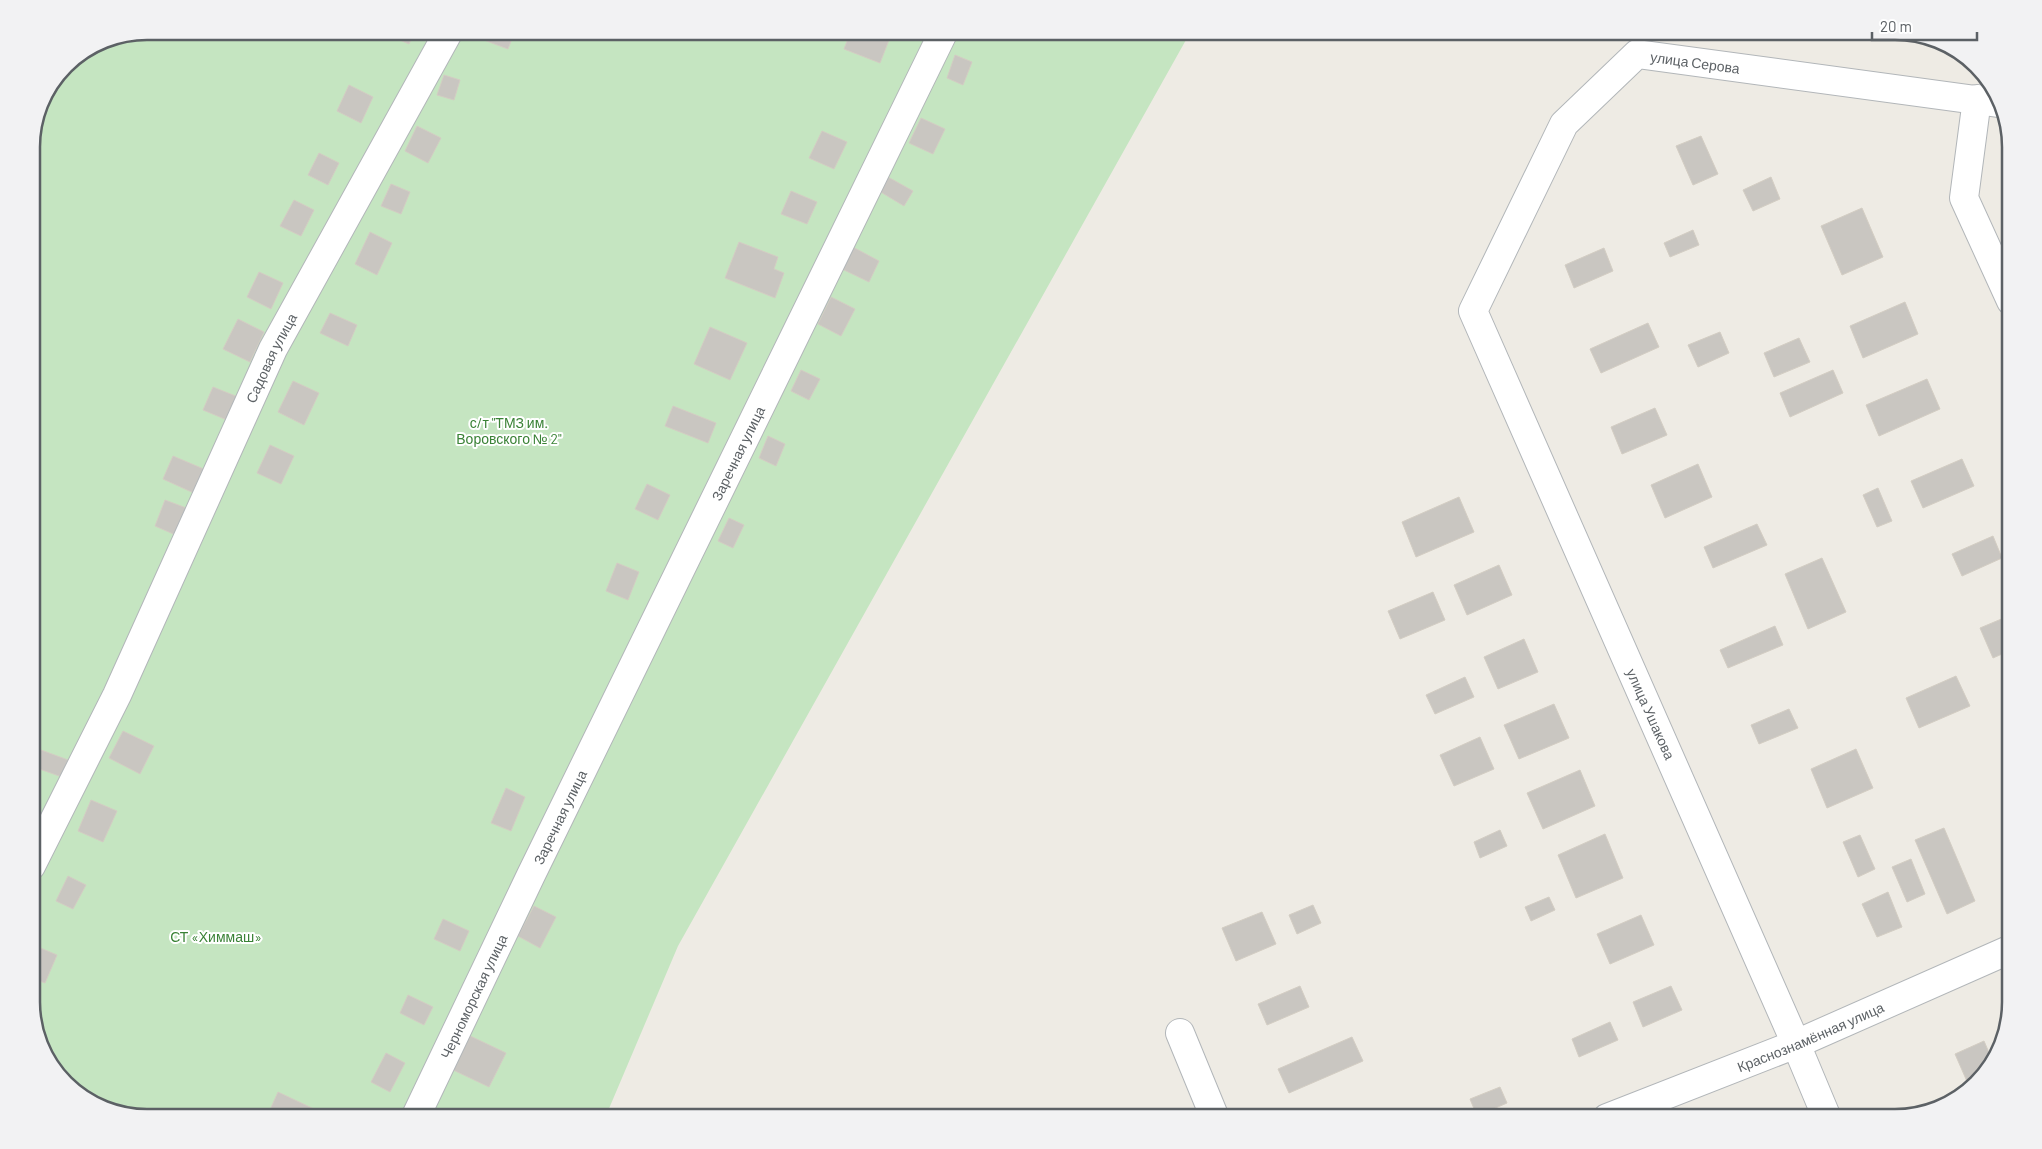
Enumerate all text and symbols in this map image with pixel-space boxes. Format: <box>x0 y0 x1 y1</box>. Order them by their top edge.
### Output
scale bar <box>1872 10 1977 42</box>
text: 20 m <box>1880 17 1912 35</box>
street label: улица Серова <box>1649 47 1741 76</box>
street label: Садовая улица <box>241 310 300 405</box>
street label: Заречная улица <box>707 403 768 503</box>
park label: с/т "ТМЗ им. Воровского № 2" <box>456 414 562 447</box>
street label: улица Ушакова <box>1623 666 1679 762</box>
street label: Заречная улица <box>529 767 590 867</box>
park label: СТ «Химмаш» <box>170 928 262 945</box>
street label: Черноморская улица <box>436 931 510 1061</box>
street label: Краснознамённая улица <box>1734 998 1886 1075</box>

